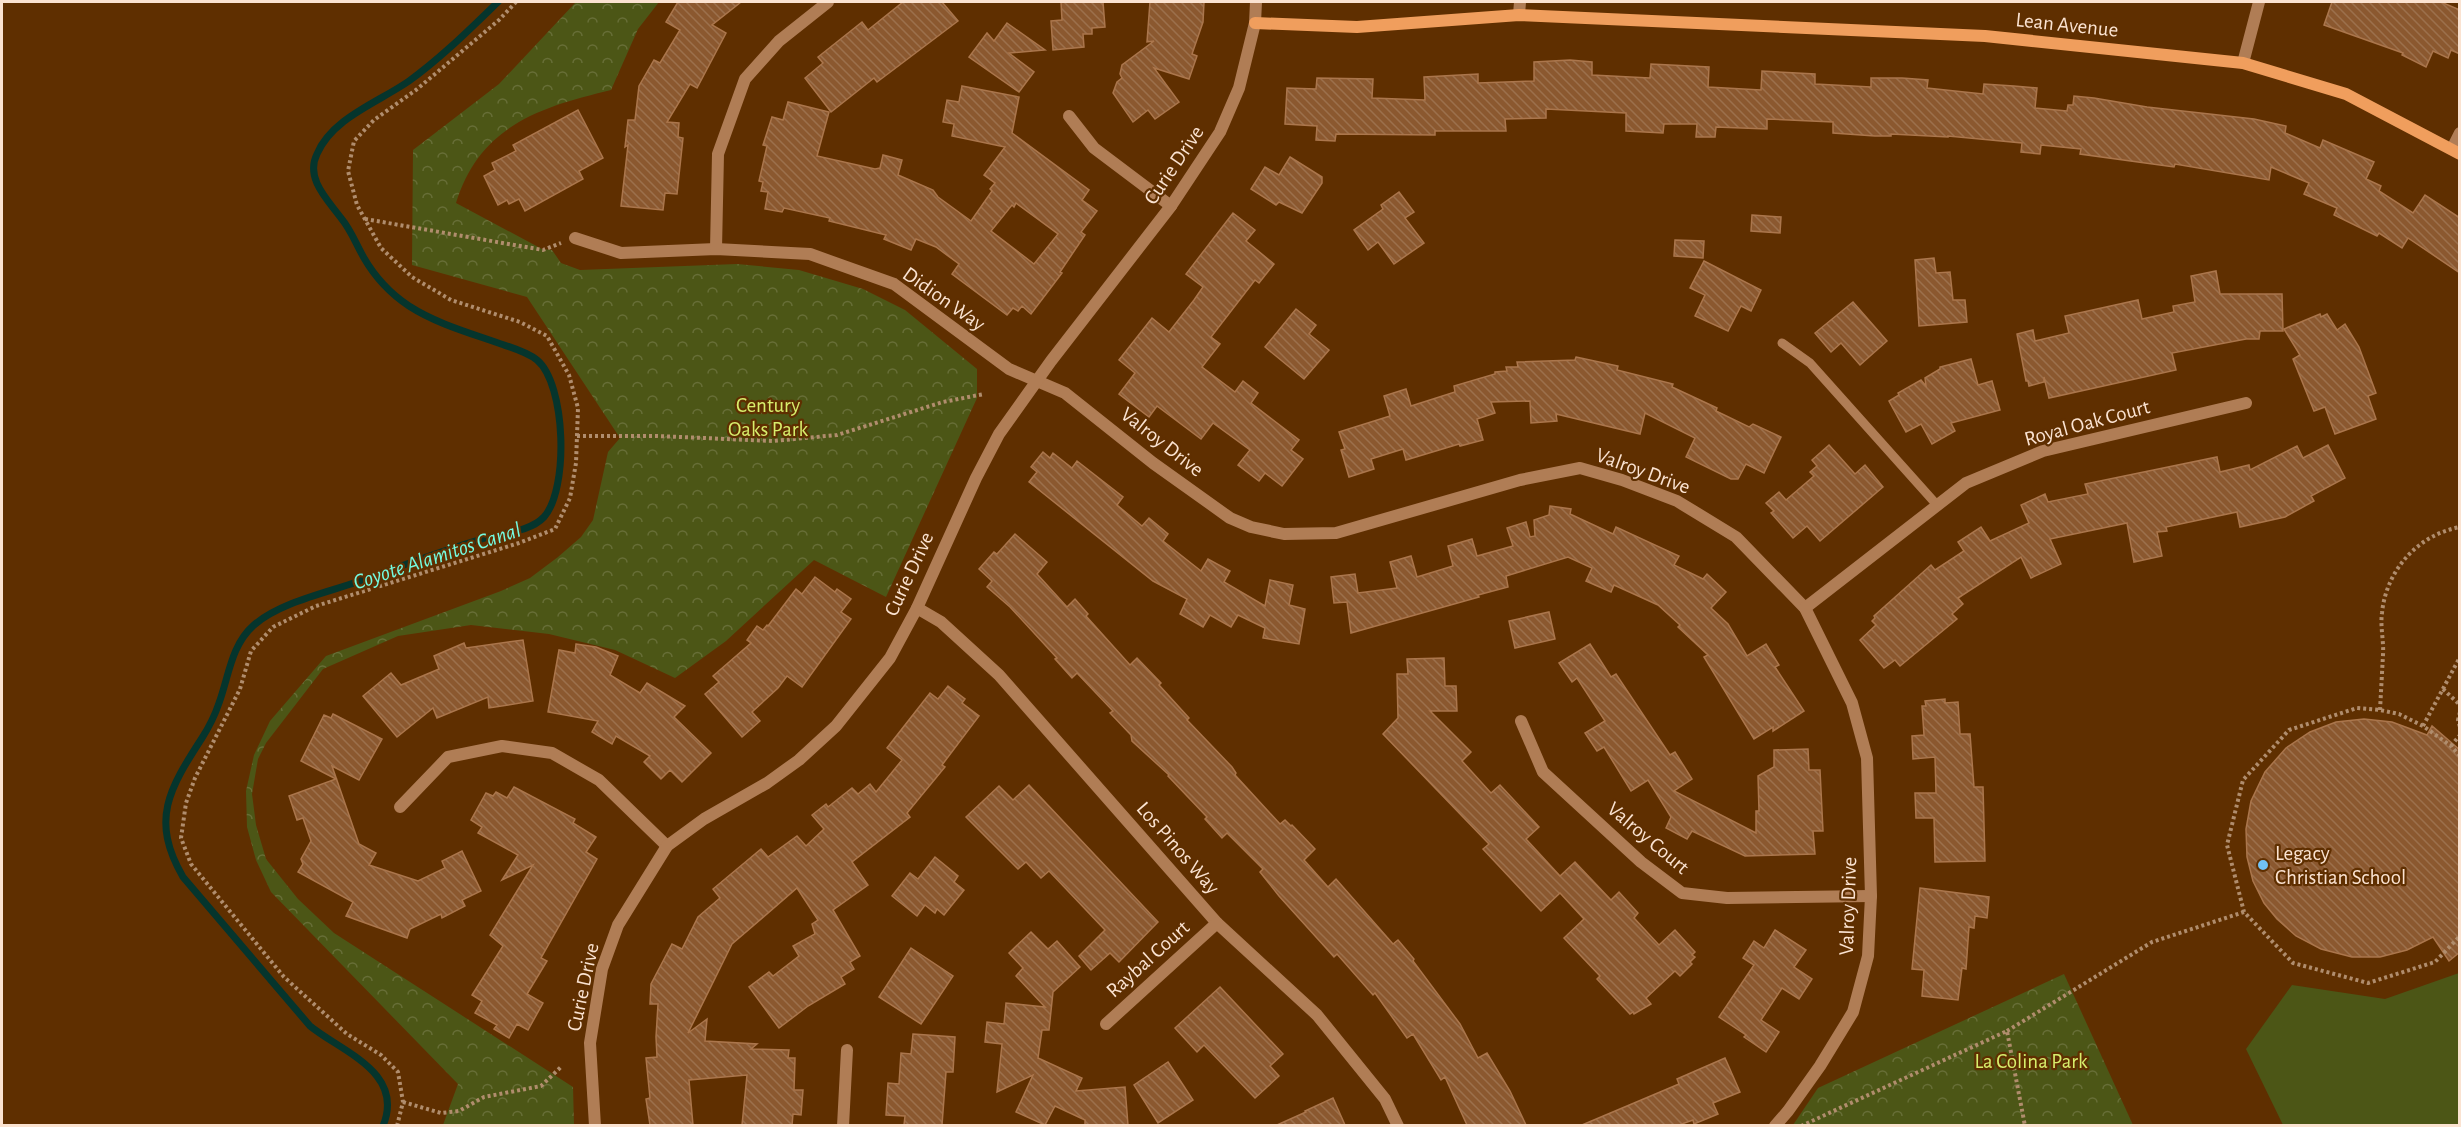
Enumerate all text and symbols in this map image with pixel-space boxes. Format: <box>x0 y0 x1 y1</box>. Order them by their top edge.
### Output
street label: Lean Avenue <box>2015 9 2119 41</box>
street label: Curie Drive <box>1140 122 1208 208</box>
street label: Didion Way <box>899 263 989 335</box>
park label: Century Oaks Park <box>728 395 808 440</box>
street label: Royal Oak Court <box>2022 396 2152 450</box>
street label: Valroy Drive <box>1117 403 1207 481</box>
street label: Valroy Drive <box>1593 444 1693 498</box>
water label: Coyote Alamitos Canal <box>350 519 524 593</box>
street label: Curie Drive <box>880 529 938 619</box>
street label: Los Pinos Way <box>1133 798 1223 898</box>
street label: Valroy Court <box>1603 798 1693 878</box>
place label: Legacy Christian School <box>2275 843 2406 888</box>
street label: Valroy Drive <box>1836 856 1860 956</box>
marker: Legacy Christian School <box>2256 858 2270 872</box>
street label: Raybal Court <box>1102 916 1194 1001</box>
street label: Curie Drive <box>563 941 603 1033</box>
park label: La Colina Park <box>1974 1051 2088 1072</box>

